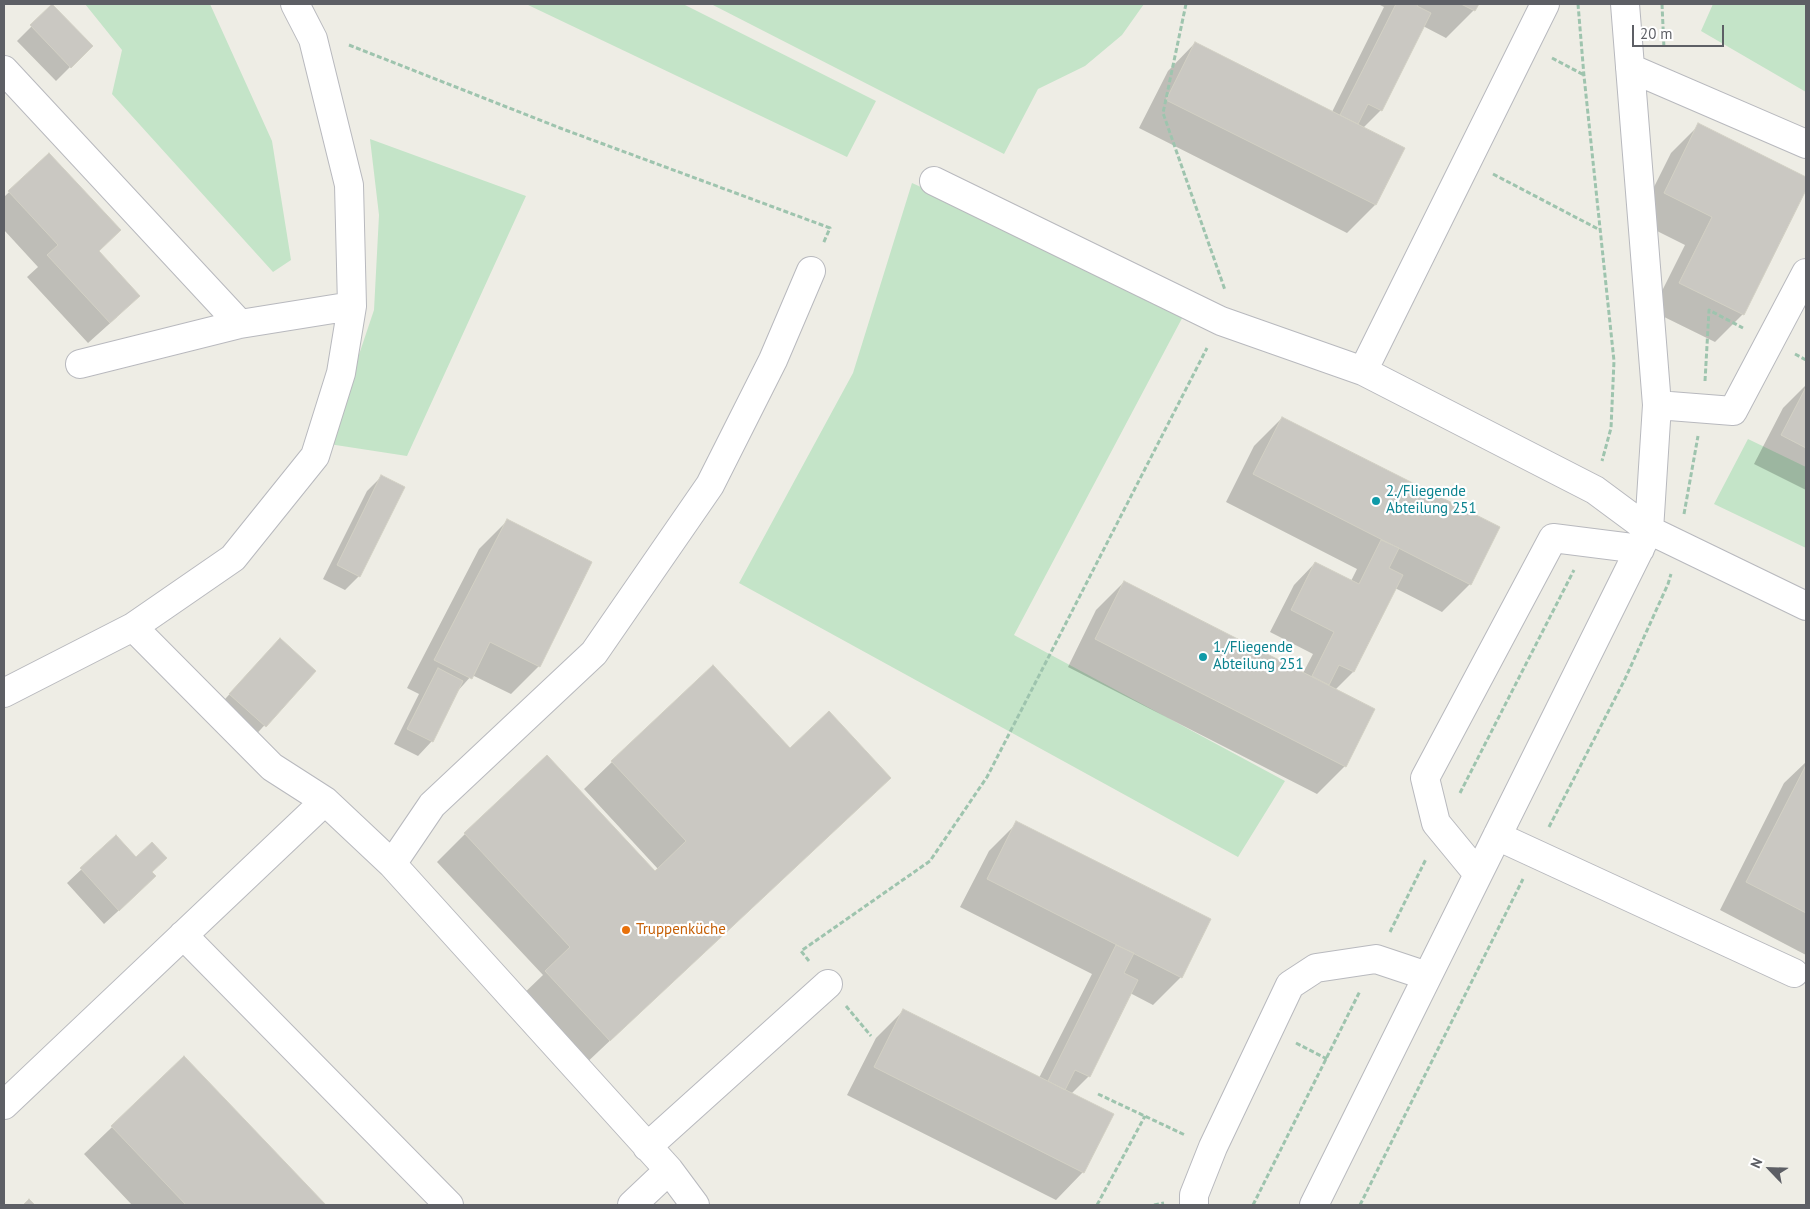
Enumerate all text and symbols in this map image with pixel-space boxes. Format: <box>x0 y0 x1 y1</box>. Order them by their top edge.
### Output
scale bar <box>1635 15 1728 47</box>
text: 20 m <box>1640 24 1673 43</box>
place label: 2./Fliegende Abteilung 251 <box>1386 483 1477 518</box>
marker: 2./Fliegende Abteilung 251 <box>1370 495 1382 507</box>
place label: 1./Fliegende Abteilung 251 <box>1213 639 1304 674</box>
marker: 1./Fliegende Abteilung 251 <box>1197 651 1209 663</box>
place label: Truppenküche <box>636 921 726 939</box>
marker: Truppenküche <box>620 924 632 936</box>
north arrow <box>1745 1144 1795 1194</box>
text: N <box>1746 1155 1766 1171</box>

